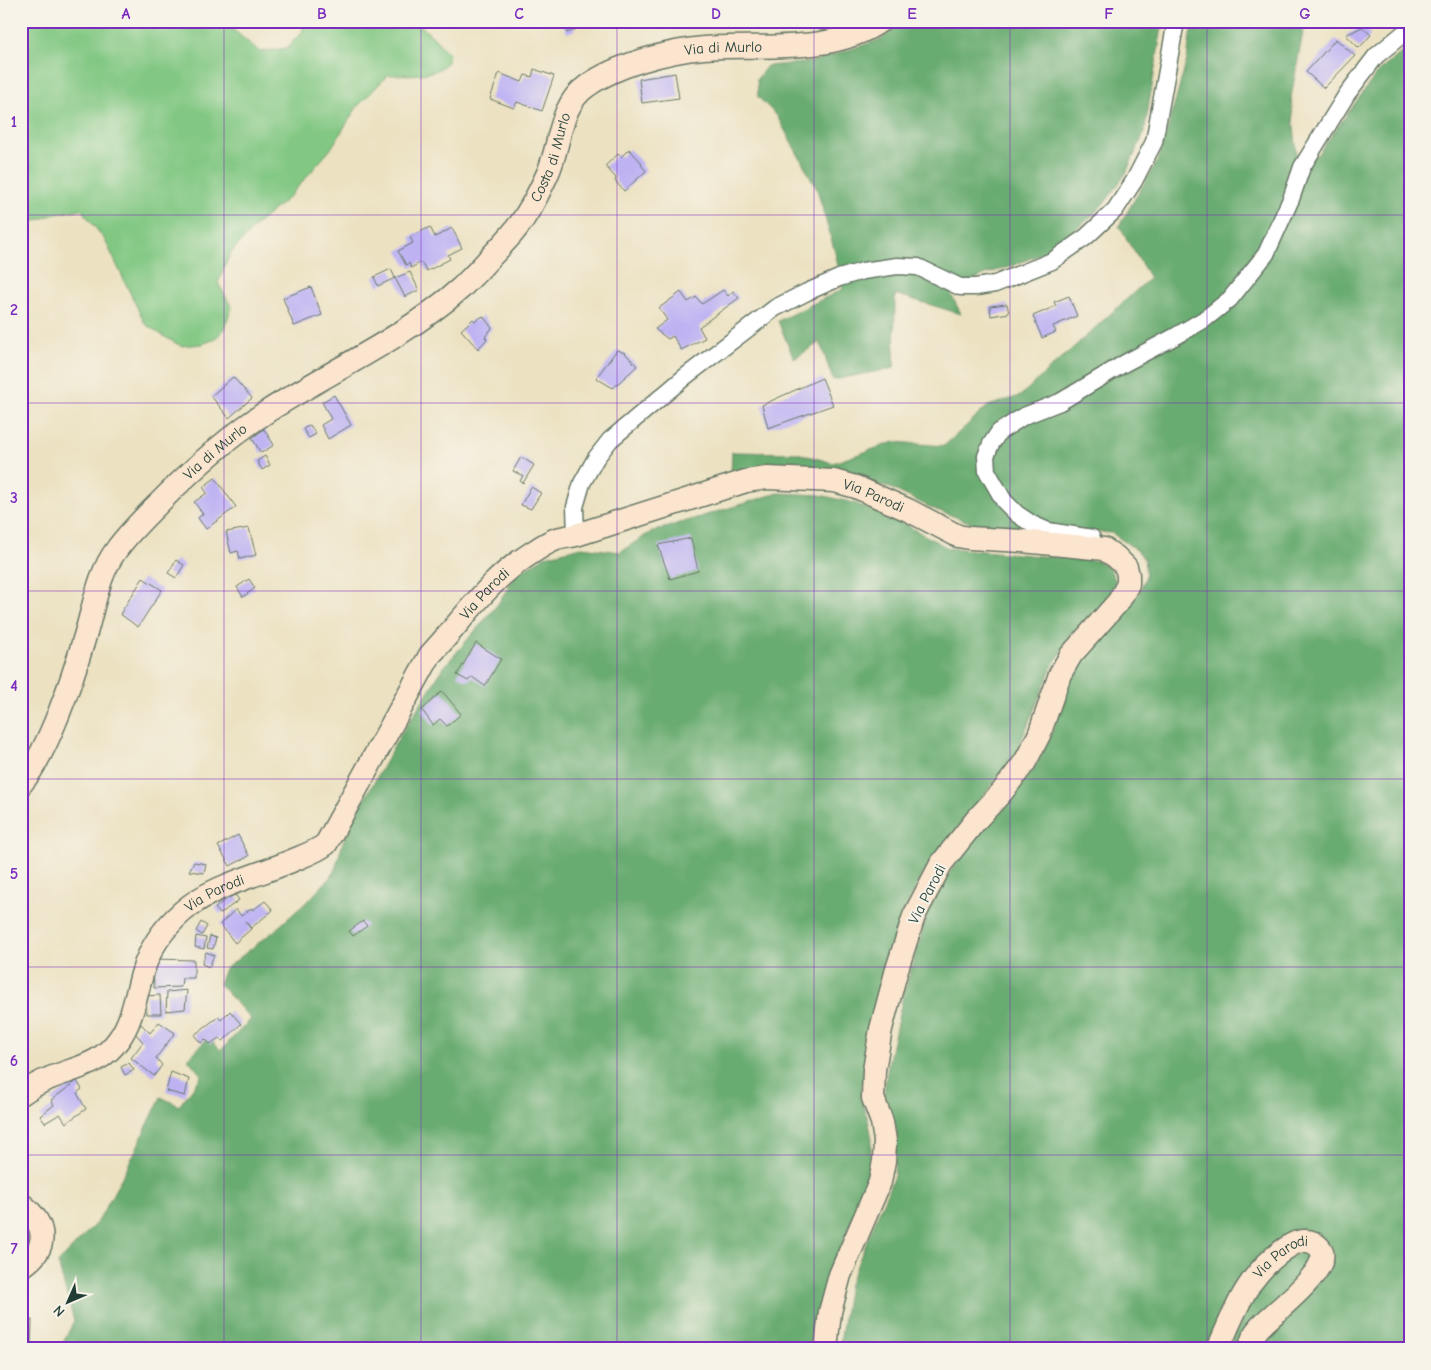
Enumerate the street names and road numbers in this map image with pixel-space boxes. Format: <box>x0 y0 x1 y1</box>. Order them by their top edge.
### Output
street label: Via di Murlo <box>683 38 762 59</box>
street label: Costa di Murlo <box>526 110 575 205</box>
street label: Via di Murlo <box>179 419 251 484</box>
street label: Via Parodi <box>841 475 907 516</box>
street label: Via Parodi <box>456 564 513 623</box>
street label: Via Parodi <box>904 861 950 927</box>
street label: Via Parodi <box>181 870 247 916</box>
street label: Via Parodi <box>1249 1232 1308 1282</box>

